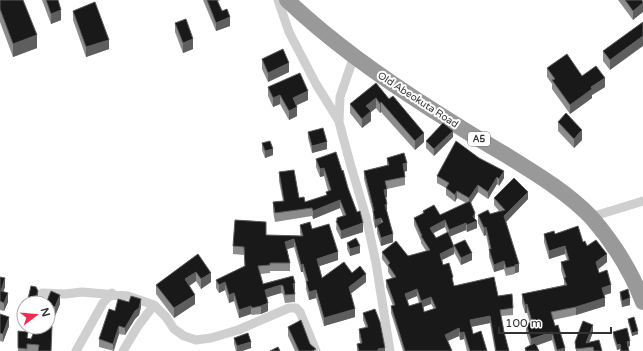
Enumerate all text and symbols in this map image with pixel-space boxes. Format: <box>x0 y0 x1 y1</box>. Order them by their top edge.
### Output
street label: Old Abeokuta Road <box>375 69 461 131</box>
road number: A5 <box>468 132 490 146</box>
north arrow <box>16 295 56 335</box>
text: N <box>38 306 53 318</box>
scale bar <box>499 309 611 335</box>
text: 100 m <box>505 316 542 330</box>

